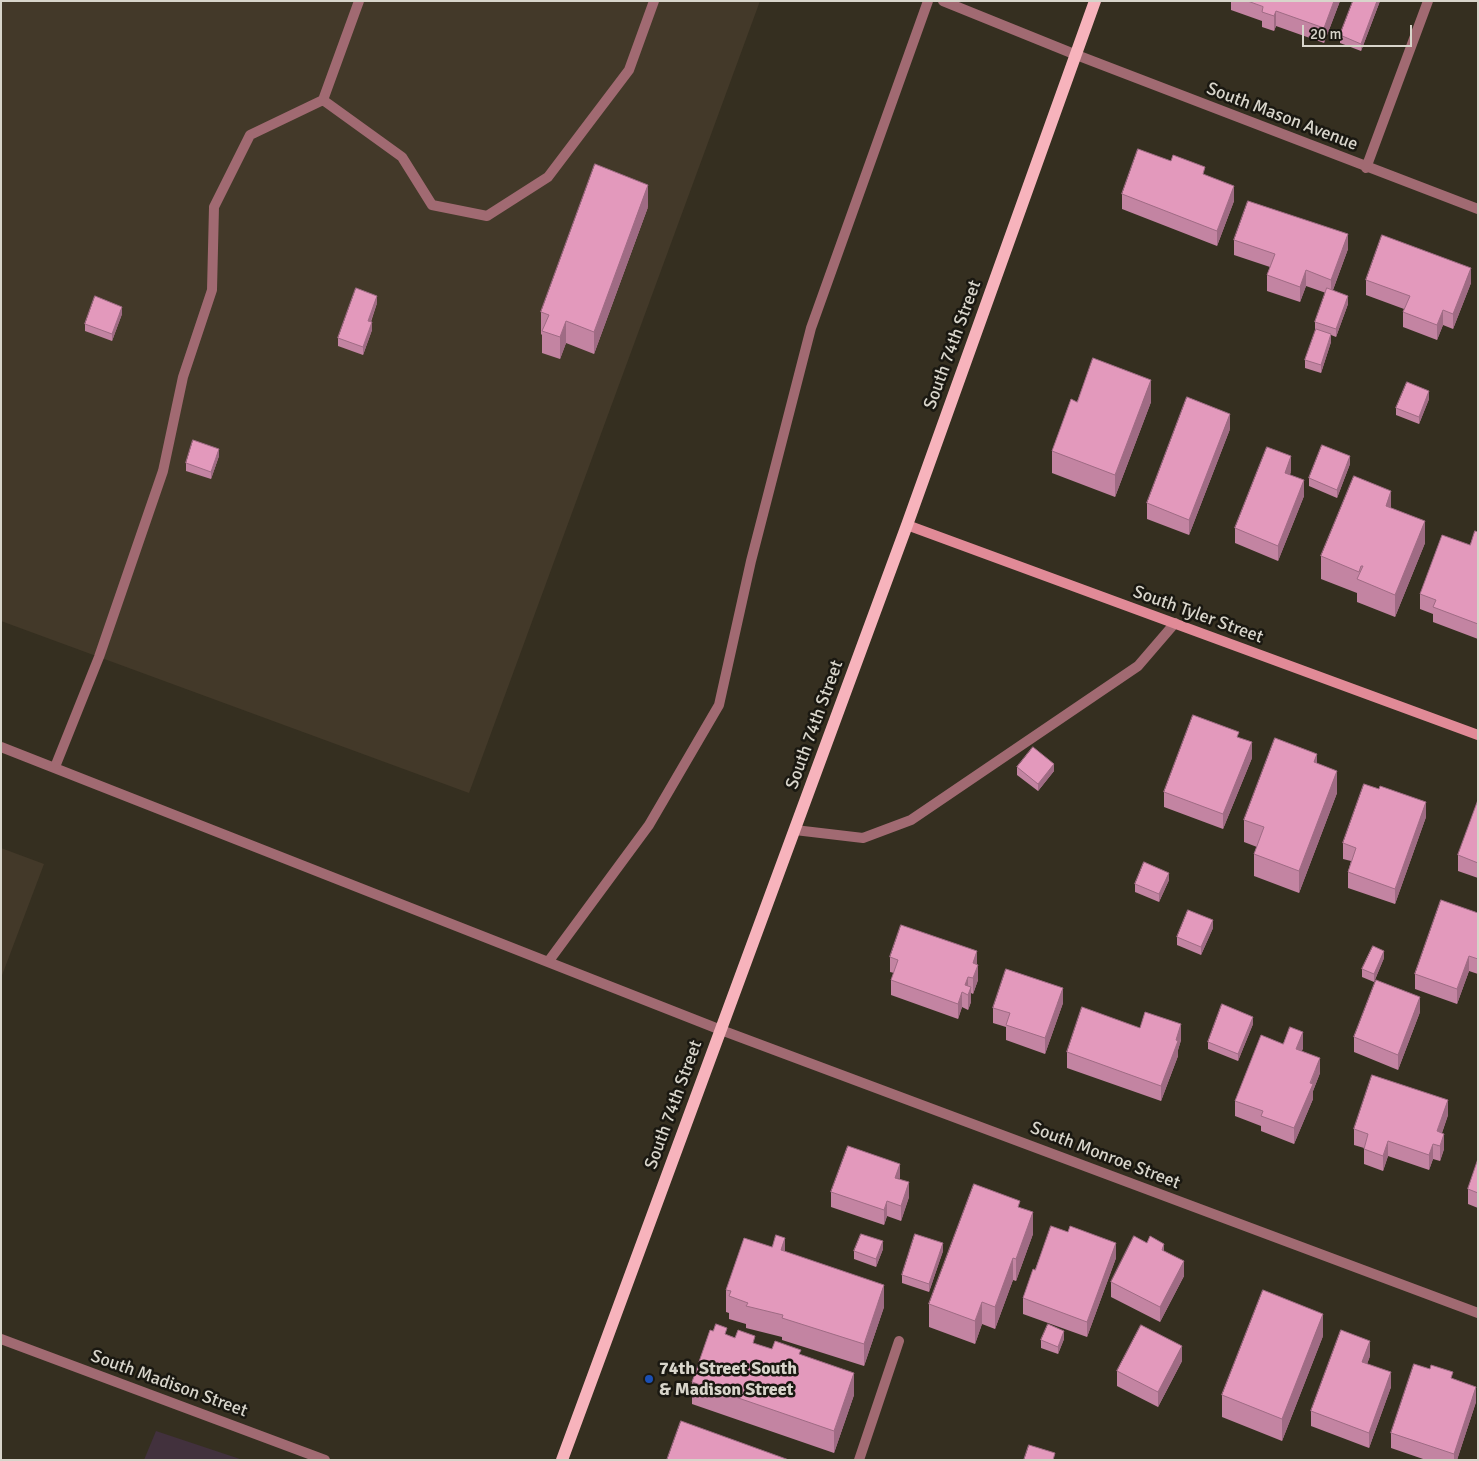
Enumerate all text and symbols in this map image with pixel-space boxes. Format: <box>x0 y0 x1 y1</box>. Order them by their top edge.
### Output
scale bar <box>1304 15 1414 47</box>
text: 20 m <box>1310 25 1341 43</box>
street label: South Mason Avenue <box>1203 78 1361 156</box>
street label: South 74th Street <box>920 278 986 412</box>
street label: South Tyler Street <box>1130 581 1266 649</box>
street label: South 74th Street <box>782 658 848 792</box>
street label: South 74th Street <box>641 1038 707 1172</box>
street label: South Monroe Street <box>1027 1118 1183 1194</box>
street label: South Madison Street <box>88 1346 250 1422</box>
place label: 74th Street South & Madison Street <box>659 1358 797 1400</box>
marker: 74th Street South & Madison Street <box>643 1373 655 1385</box>

